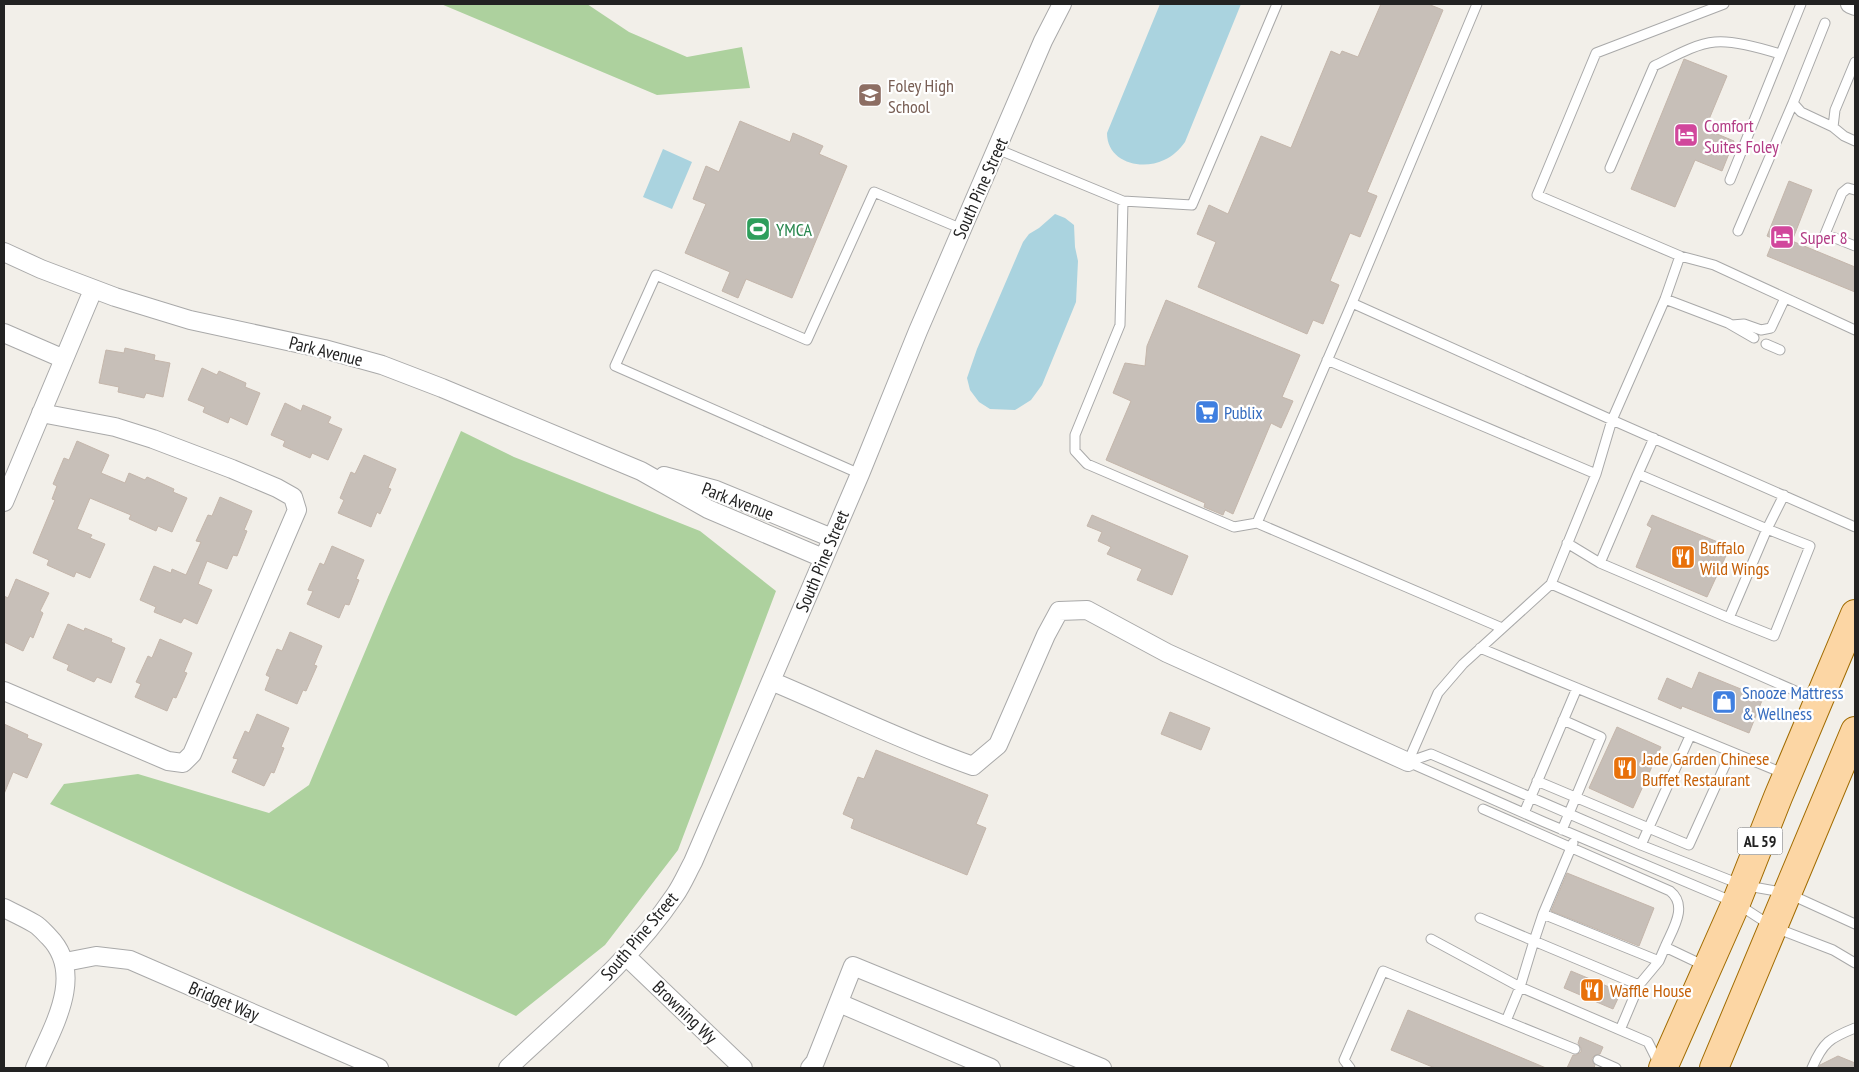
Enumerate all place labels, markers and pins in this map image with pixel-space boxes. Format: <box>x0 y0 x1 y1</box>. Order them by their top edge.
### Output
place label: Foley High School <box>888 74 954 118</box>
school or university icon: Foley High School <box>857 82 883 108</box>
place label: Comfort Suites Foley <box>1704 114 1779 158</box>
hotel icon: Comfort Suites Foley <box>1673 122 1699 148</box>
sports icon: YMCA <box>745 216 771 242</box>
place label: YMCA <box>776 218 812 241</box>
hotel icon: Super 8 <box>1769 224 1795 250</box>
place label: Super 8 <box>1800 226 1848 249</box>
supermarket icon: Publix <box>1194 399 1220 425</box>
place label: Publix <box>1224 401 1263 424</box>
place label: Buffalo Wild Wings <box>1700 536 1769 580</box>
restaurant icon: Buffalo Wild Wings <box>1670 544 1696 570</box>
place label: Snooze Mattress & Wellness <box>1742 681 1844 725</box>
shop icon: Snooze Mattress & Wellness <box>1711 689 1737 715</box>
place label: Jade Garden Chinese Buffet Restaurant <box>1641 747 1769 791</box>
restaurant icon: Jade Garden Chinese Buffet Restaurant <box>1612 755 1638 781</box>
restaurant icon: Waffle House <box>1579 977 1605 1003</box>
place label: Waffle House <box>1610 979 1692 1002</box>

